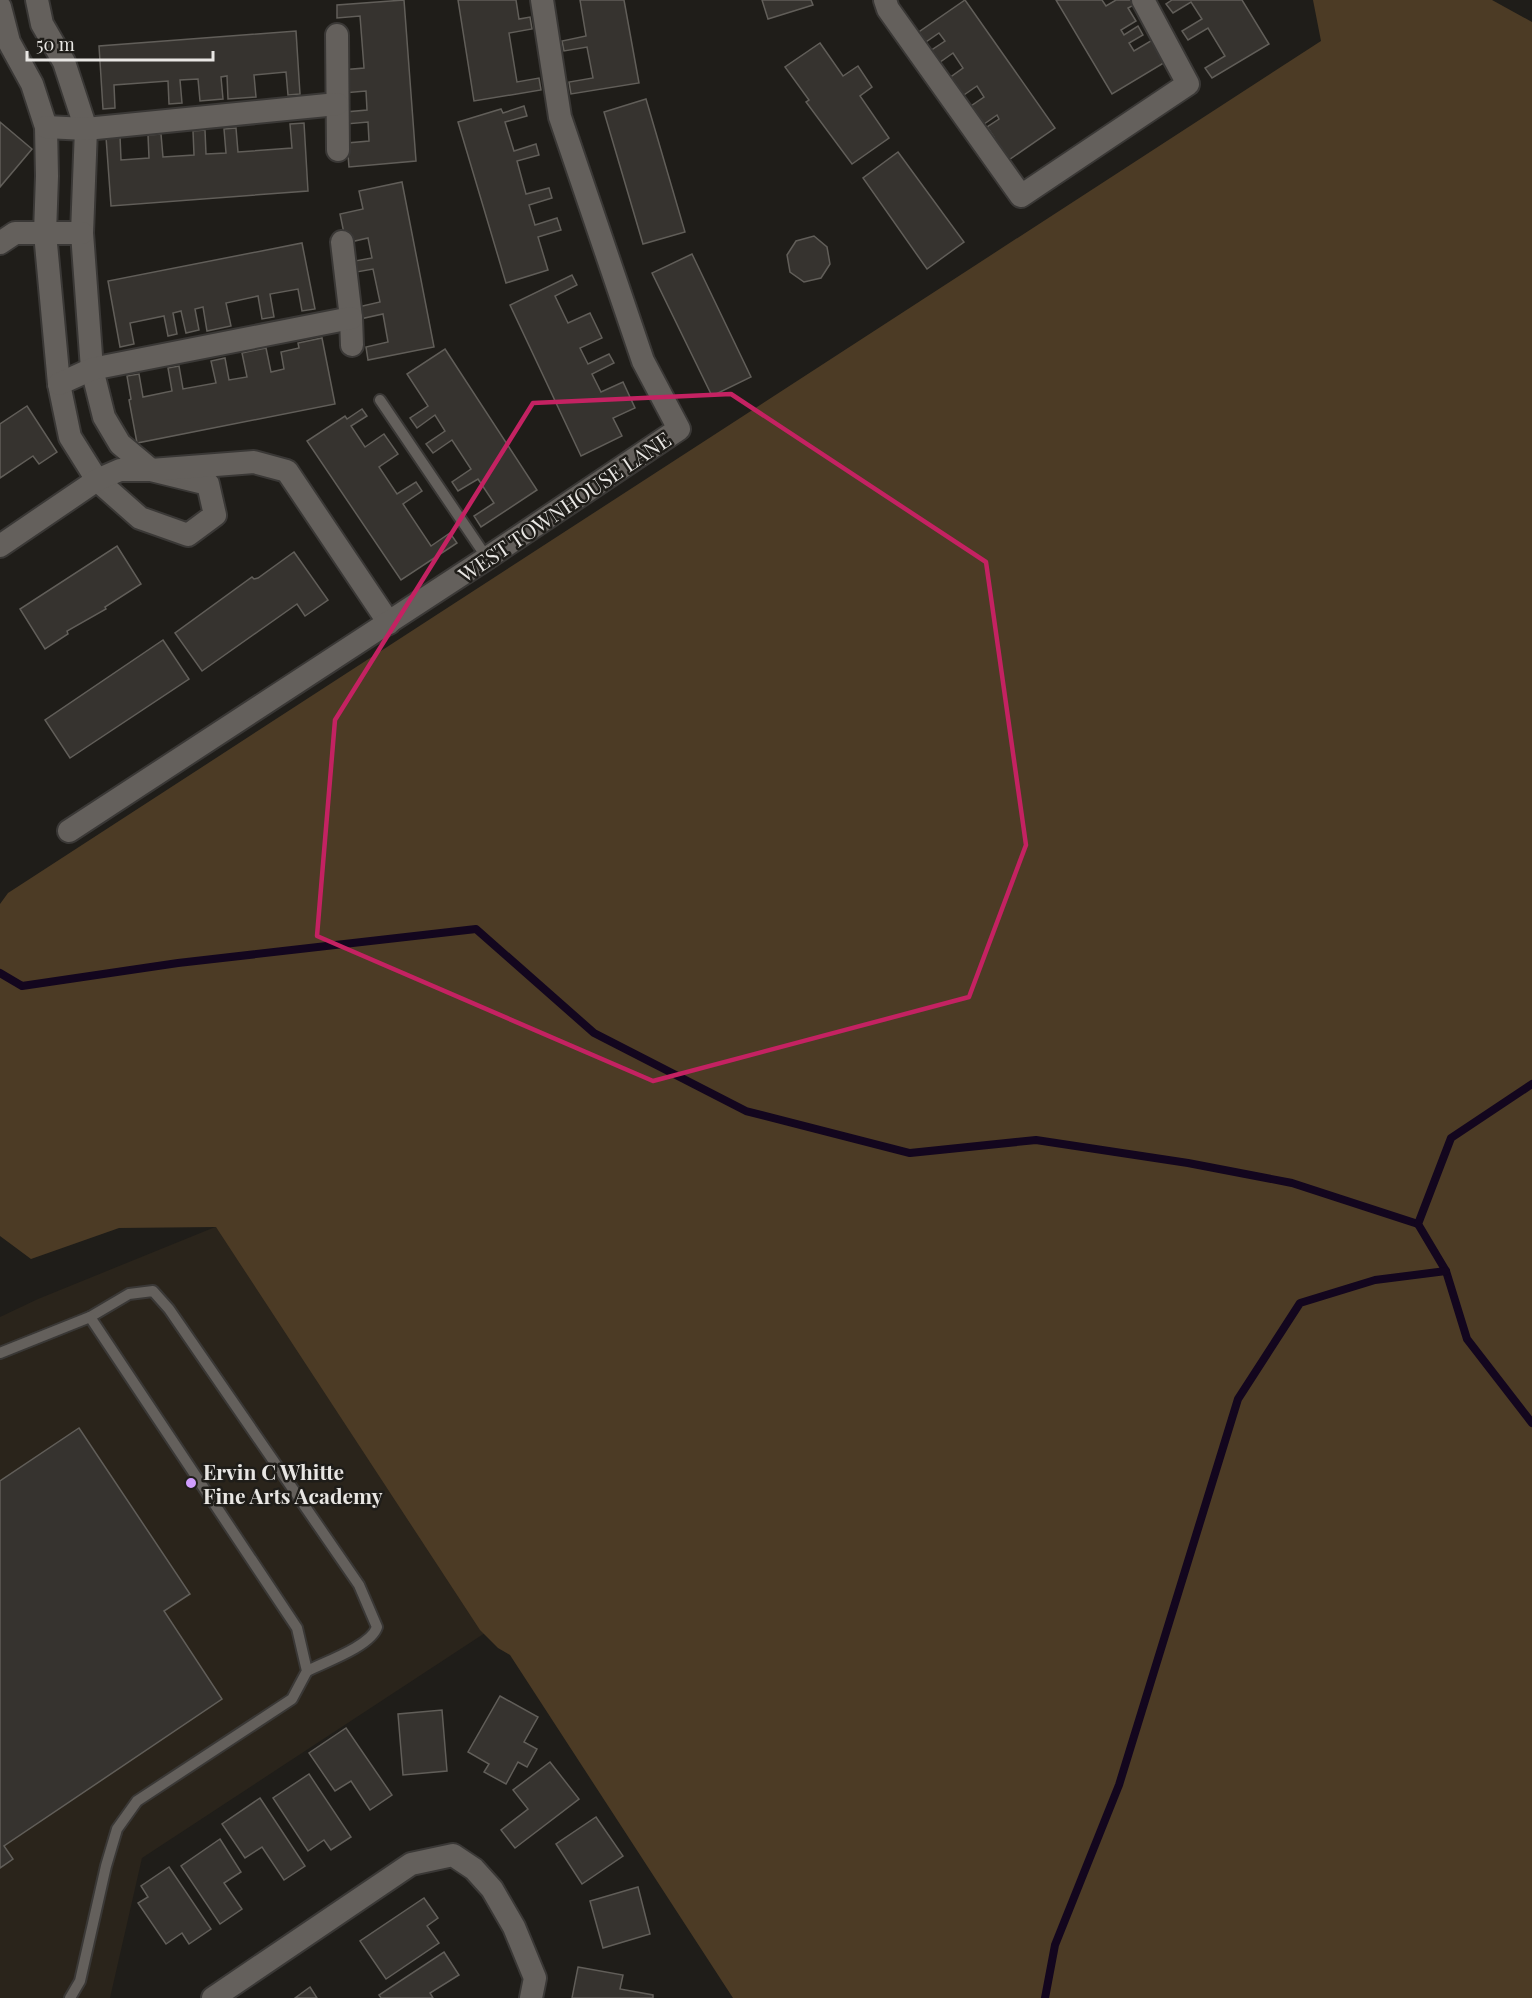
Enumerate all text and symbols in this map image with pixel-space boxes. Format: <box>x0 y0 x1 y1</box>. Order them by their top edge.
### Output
scale bar <box>27 24 213 62</box>
text: 50 m <box>36 32 75 56</box>
street label: WEST TOWNHOUSE LANE <box>452 424 676 588</box>
place label: Ervin C Whitte Fine Arts Academy <box>203 1457 383 1509</box>
marker: Ervin C Whitte Fine Arts Academy <box>184 1476 198 1490</box>

